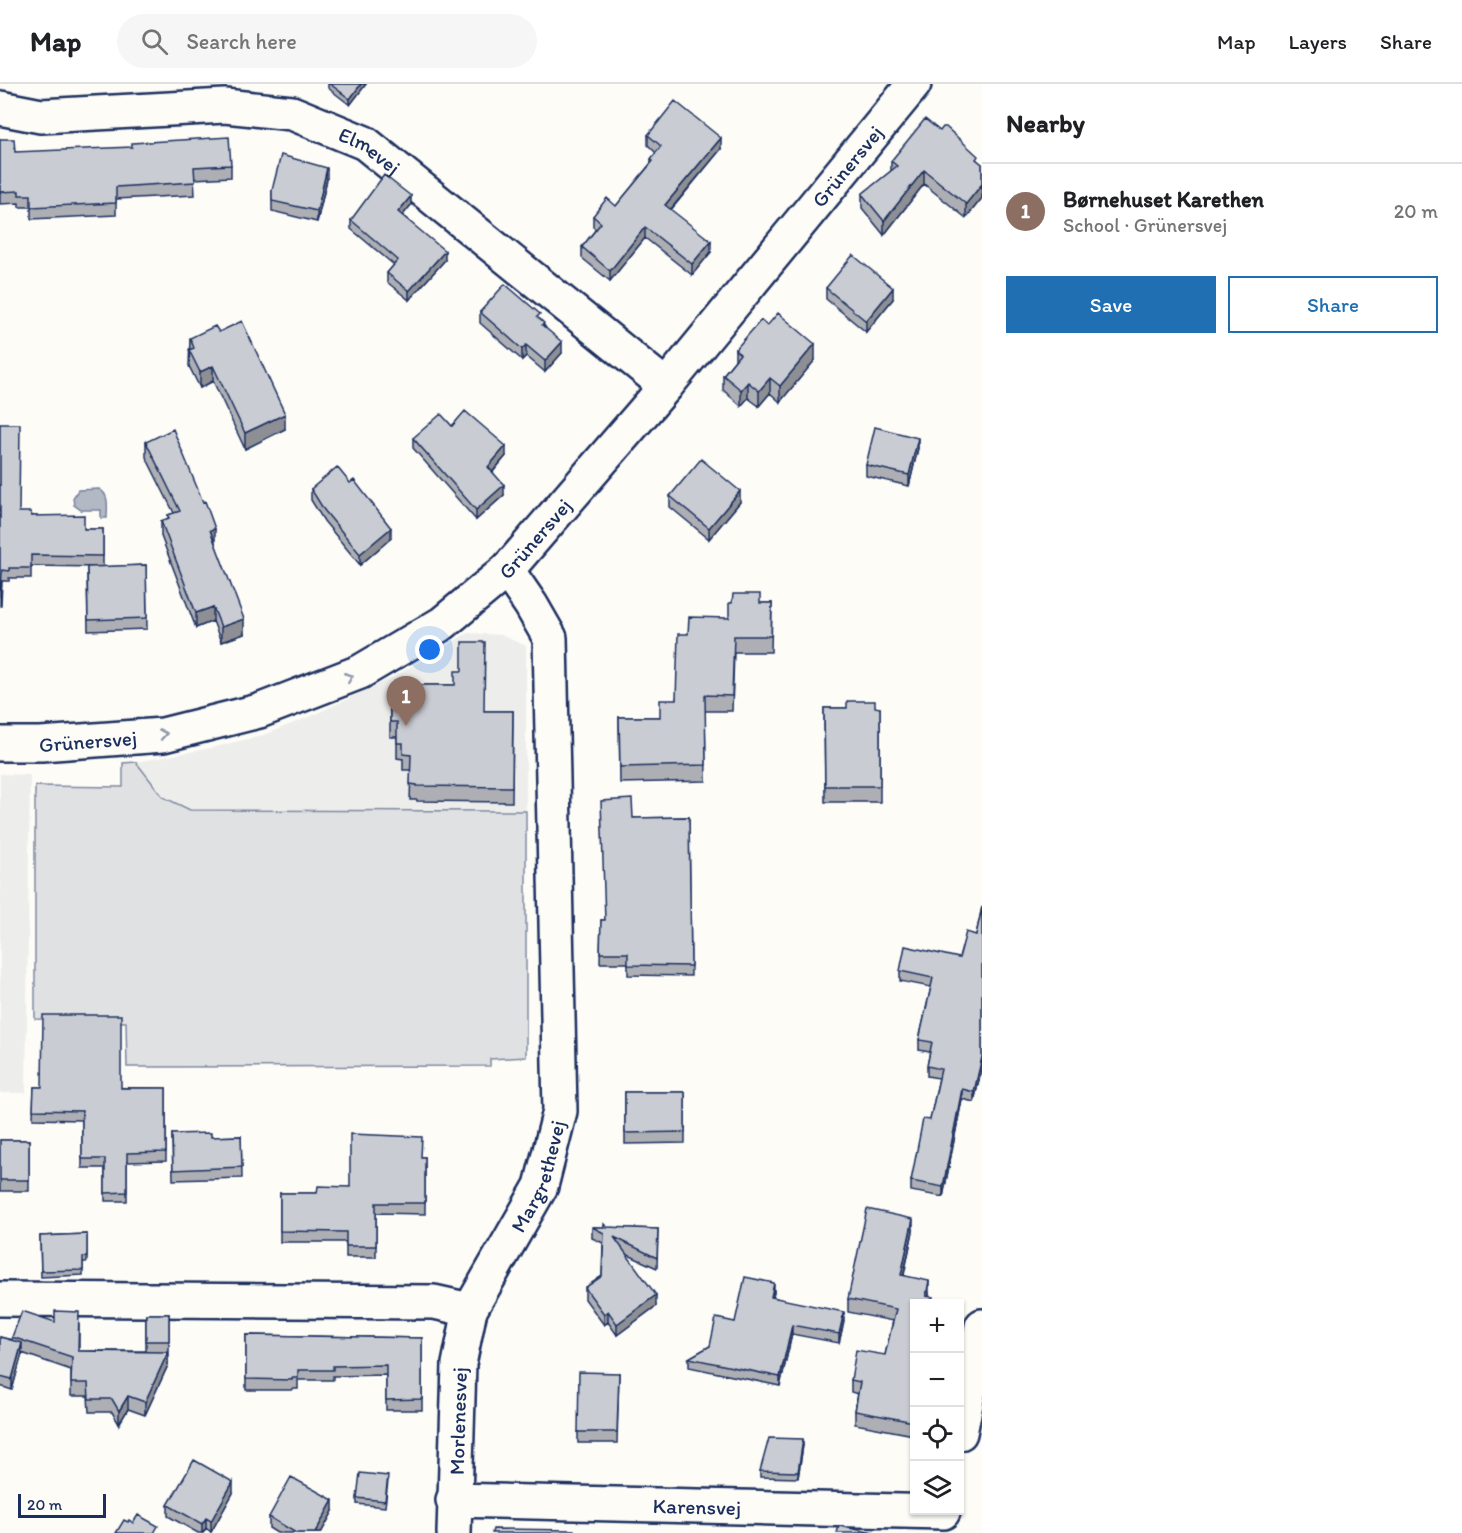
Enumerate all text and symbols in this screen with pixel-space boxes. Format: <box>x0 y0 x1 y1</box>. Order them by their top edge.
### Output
search box <box>117 14 537 68</box>
text: Map <box>30 24 81 58</box>
icon: search <box>138 25 171 58</box>
text: Search here <box>186 28 297 55</box>
text: Map <box>1217 29 1256 54</box>
text: Layers <box>1289 29 1347 54</box>
text: Share <box>1380 29 1432 54</box>
text: Nearby <box>1006 107 1085 139</box>
street label: Grünersvej <box>806 120 888 212</box>
street label: Elmevej <box>335 121 406 179</box>
text: Børnehuset Karethen <box>1063 186 1264 213</box>
text: 1 <box>1021 199 1030 223</box>
text: 20 m <box>1394 199 1438 223</box>
text: School · Grünersvej <box>1063 213 1227 237</box>
button: Save <box>1006 276 1216 333</box>
button: Share <box>1228 276 1438 333</box>
street label: Grünersvej <box>493 493 576 584</box>
your location <box>415 635 444 664</box>
one-way arrow <box>343 672 354 684</box>
pin: 1 <box>386 676 426 726</box>
street label: Grünersvej <box>38 724 138 757</box>
one-way arrow <box>158 728 168 741</box>
street label: Margrethevej <box>505 1118 570 1237</box>
map controls <box>910 1299 964 1515</box>
button: + <box>910 1299 964 1353</box>
button: − <box>910 1353 964 1407</box>
street label: Morlenesvej <box>443 1367 471 1475</box>
button: locate <box>910 1407 964 1461</box>
button: layers <box>910 1461 964 1515</box>
scale bar <box>18 1491 106 1518</box>
street label: Karensvej <box>652 1492 741 1520</box>
text: 20 m <box>27 1495 62 1514</box>

